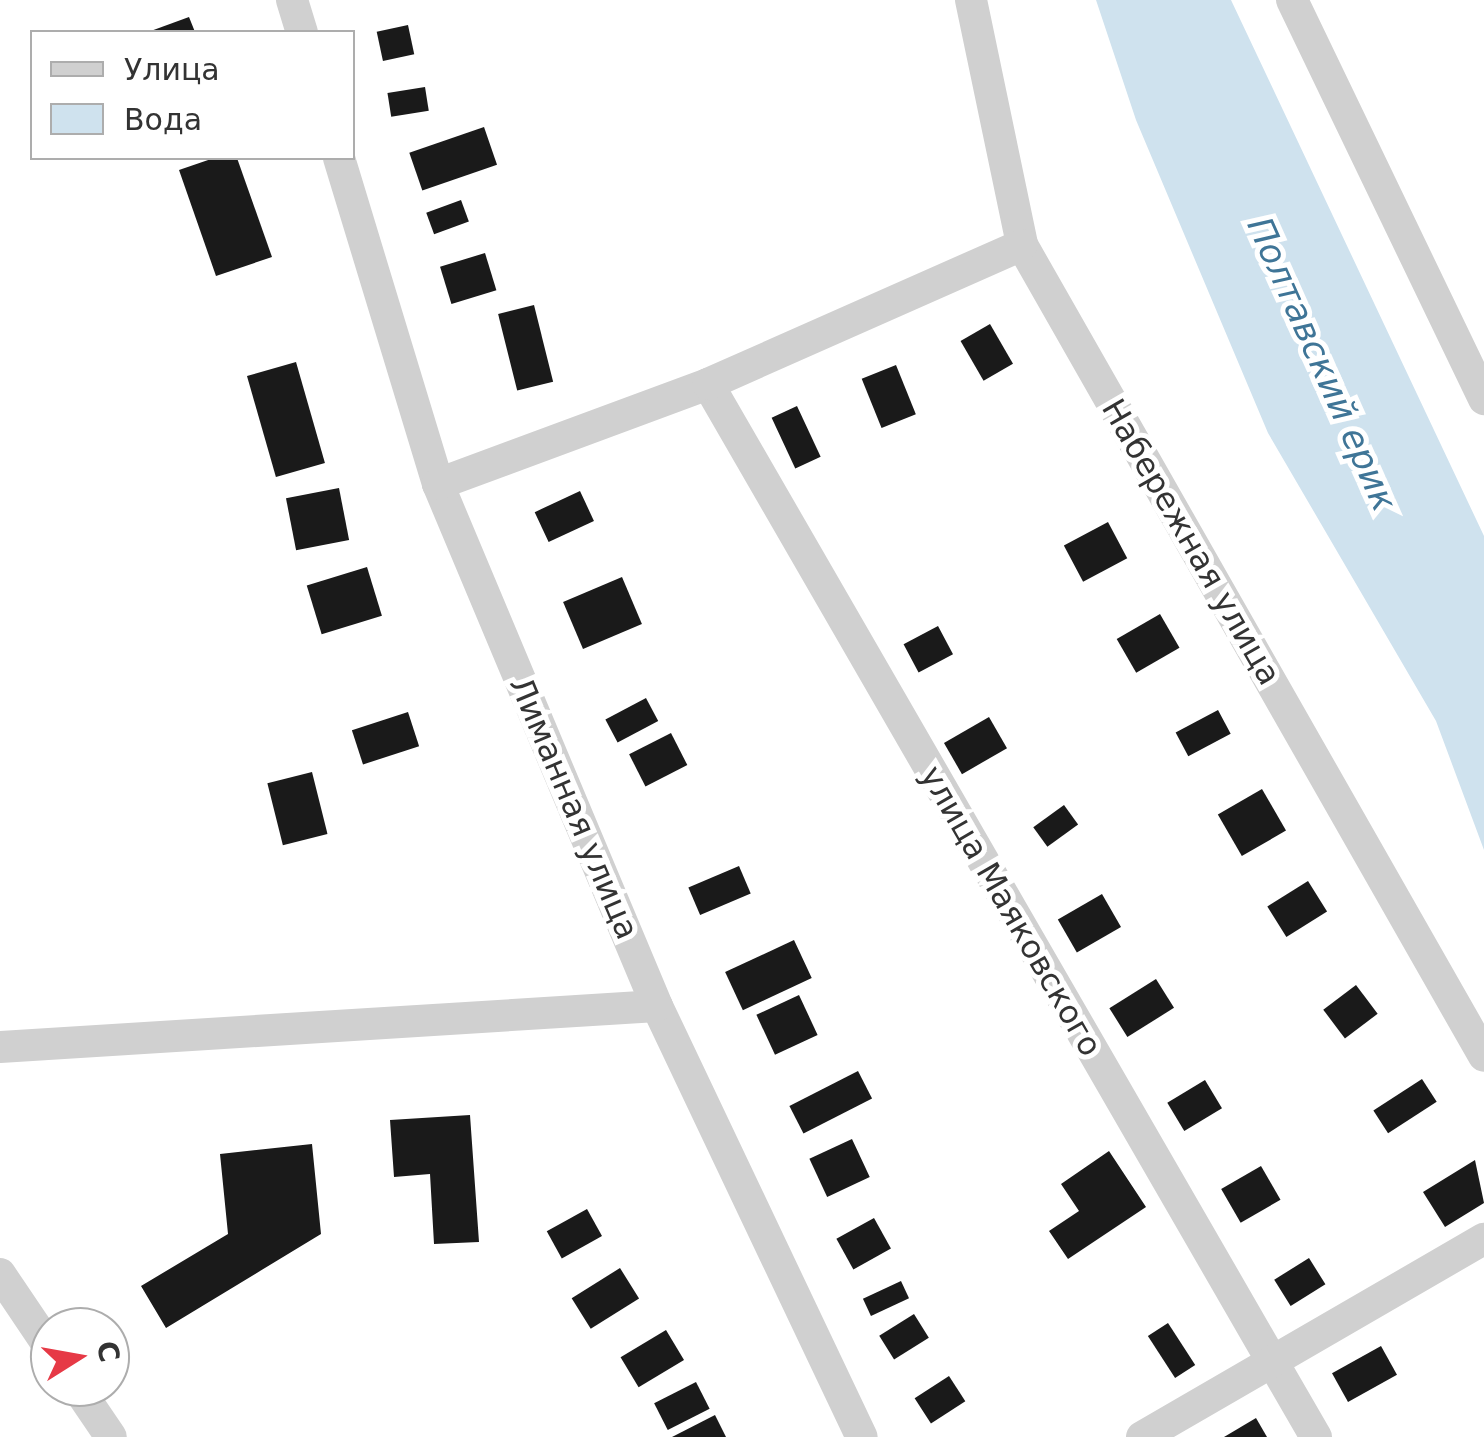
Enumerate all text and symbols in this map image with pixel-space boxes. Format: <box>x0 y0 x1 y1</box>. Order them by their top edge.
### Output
legend <box>30 30 355 160</box>
text: Улица <box>124 52 220 87</box>
text: Вода <box>124 102 202 137</box>
water label: Полтавский ерик <box>1238 211 1406 517</box>
street label: Набережная улица <box>1094 392 1288 692</box>
street label: Лиманная улица <box>501 671 647 945</box>
street label: улица Маяковского <box>912 759 1110 1063</box>
north arrow <box>30 1307 130 1407</box>
text: С <box>90 1338 126 1365</box>

